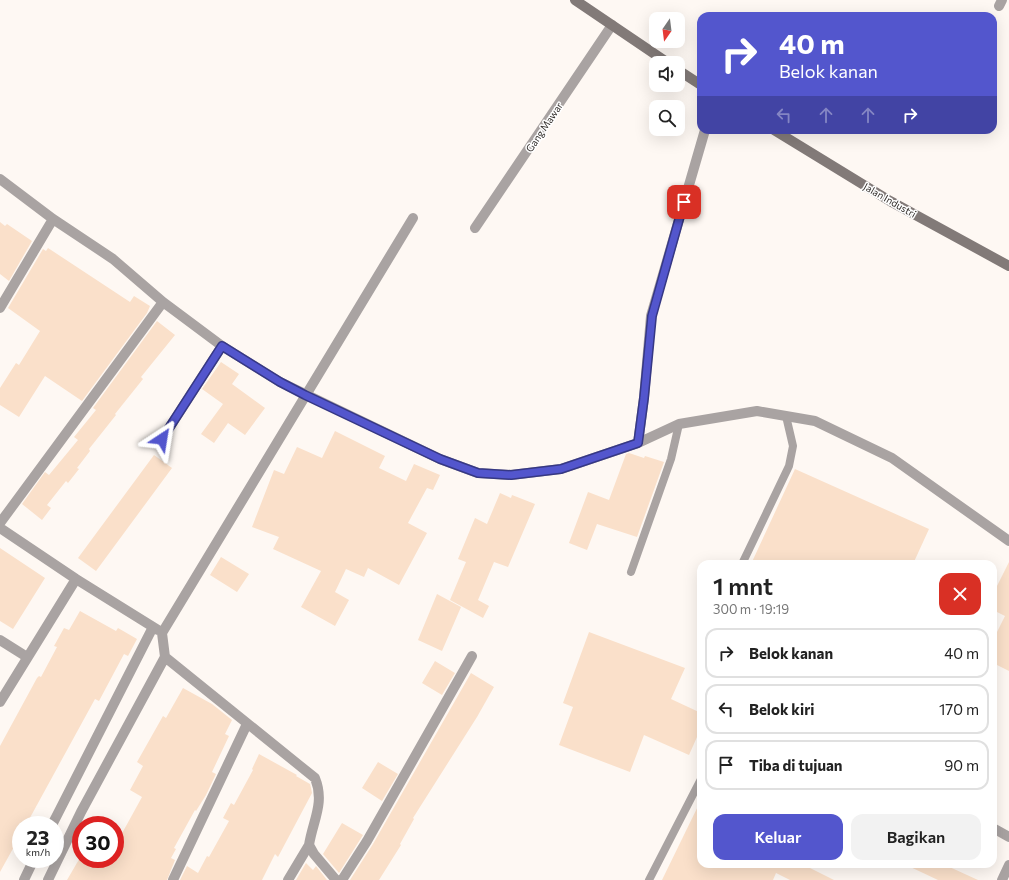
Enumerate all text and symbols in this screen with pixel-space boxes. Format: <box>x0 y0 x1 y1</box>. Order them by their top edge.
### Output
north arrow <box>649 12 685 48</box>
map controls <box>649 12 685 136</box>
text: 40 m <box>779 26 845 60</box>
icon: right <box>713 28 765 80</box>
button: sound <box>649 56 685 92</box>
text: Belok kanan <box>779 60 878 82</box>
street label: Gang Mawar <box>523 100 565 154</box>
button: search <box>649 100 685 136</box>
icon: left <box>773 104 795 126</box>
icon: ahead <box>815 104 837 126</box>
icon: ahead <box>857 104 879 126</box>
icon: right <box>899 104 921 126</box>
street label: Jalan Industri <box>862 180 918 220</box>
pin <box>667 185 701 219</box>
icon: arrive <box>673 191 695 213</box>
position arrow <box>141 418 183 460</box>
text: 1 mnt <box>713 571 773 600</box>
button: close <box>939 573 981 615</box>
text: 300 m · 19:19 <box>713 601 789 617</box>
icon: right <box>715 642 737 664</box>
text: Belok kanan <box>749 644 833 662</box>
text: 40 m <box>944 644 979 662</box>
icon: left <box>715 698 737 720</box>
text: Belok kiri <box>749 700 815 718</box>
text: 170 m <box>939 700 979 718</box>
icon: arrive <box>715 754 737 776</box>
text: Tiba di tujuan <box>749 756 843 774</box>
text: 90 m <box>944 756 979 774</box>
button: Keluar <box>713 814 843 860</box>
button: Bagikan <box>851 814 981 860</box>
speed limit sign: 30 <box>72 816 124 868</box>
text: 23 <box>26 825 50 849</box>
text: km/h <box>26 846 50 858</box>

